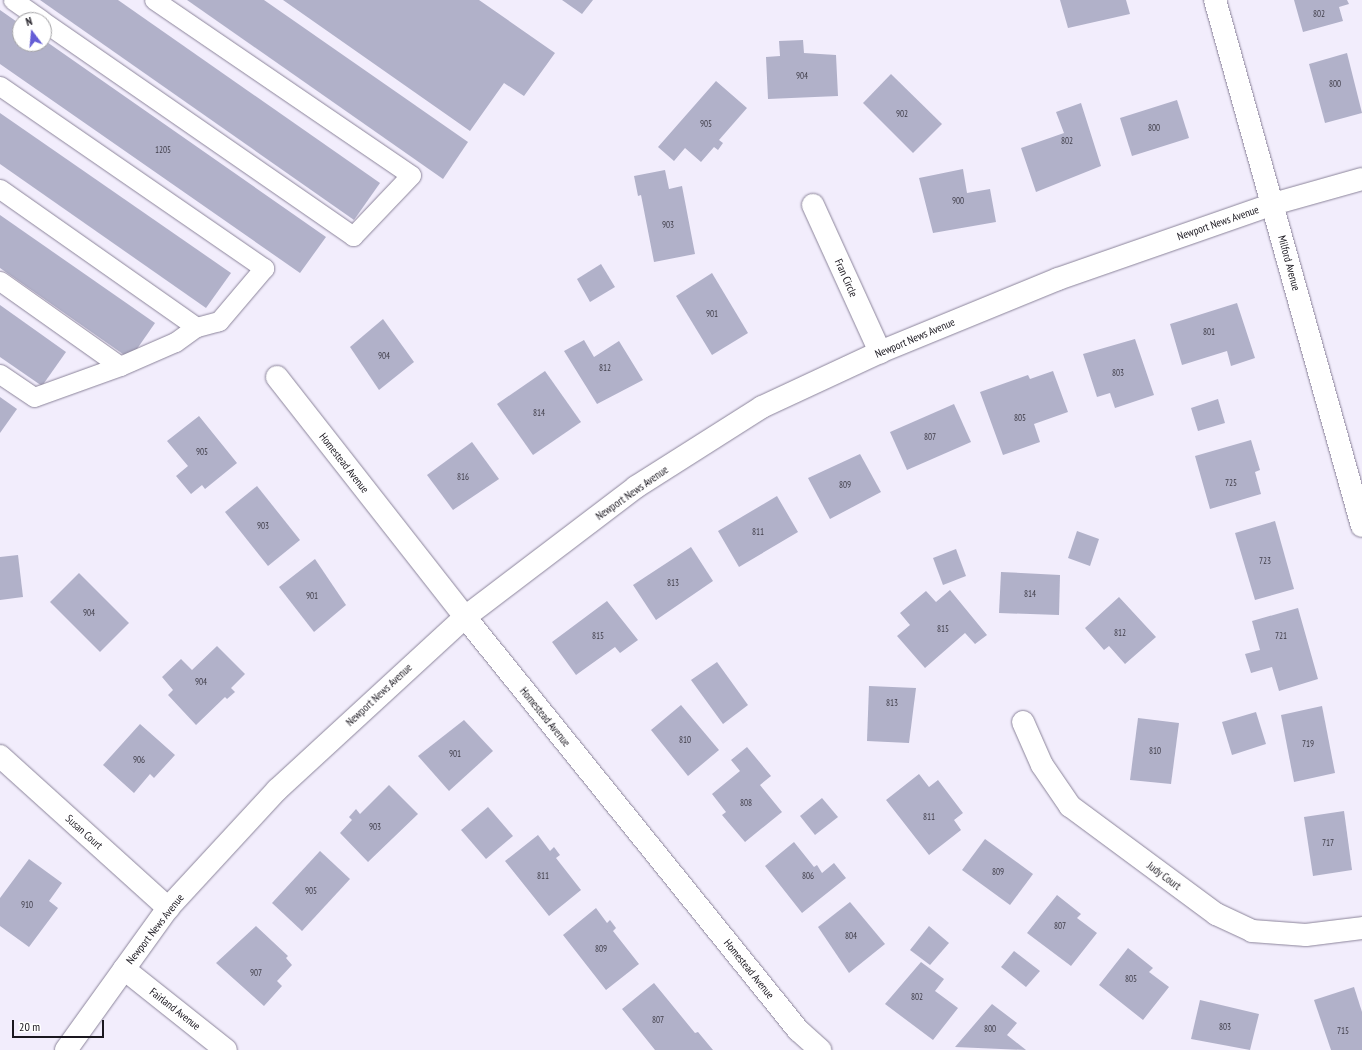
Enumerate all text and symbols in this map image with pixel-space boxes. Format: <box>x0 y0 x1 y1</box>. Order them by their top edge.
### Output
house number: 802 <box>1313 9 1325 19</box>
north arrow <box>12 12 52 52</box>
text: N <box>24 14 34 29</box>
house number: 904 <box>796 71 808 81</box>
house number: 800 <box>1329 79 1341 89</box>
house number: 902 <box>896 109 908 119</box>
house number: 905 <box>700 119 712 129</box>
house number: 800 <box>1148 123 1160 133</box>
house number: 802 <box>1061 136 1073 146</box>
house number: 1205 <box>155 145 171 155</box>
house number: 900 <box>952 196 964 206</box>
street label: Newport News Avenue <box>1175 203 1261 243</box>
house number: 903 <box>662 220 674 230</box>
street label: Milford Avenue <box>1275 234 1303 292</box>
street label: Fran Circle <box>832 257 860 299</box>
house number: 901 <box>706 309 718 319</box>
street label: Newport News Avenue <box>873 315 957 361</box>
house number: 801 <box>1203 327 1215 337</box>
house number: 904 <box>378 351 390 361</box>
house number: 812 <box>599 363 611 373</box>
house number: 803 <box>1112 368 1124 378</box>
house number: 814 <box>533 408 545 418</box>
house number: 805 <box>1014 413 1026 423</box>
street label: Homestead Avenue <box>316 430 372 496</box>
house number: 807 <box>924 432 936 442</box>
house number: 905 <box>196 447 208 457</box>
street label: Newport News Avenue <box>593 463 671 523</box>
house number: 816 <box>457 472 469 482</box>
house number: 725 <box>1225 478 1237 488</box>
house number: 809 <box>839 480 851 490</box>
house number: 903 <box>257 521 269 531</box>
house number: 811 <box>752 527 764 537</box>
house number: 723 <box>1259 556 1271 566</box>
house number: 813 <box>667 578 679 588</box>
house number: 814 <box>1024 589 1036 599</box>
house number: 901 <box>306 591 318 601</box>
house number: 904 <box>83 608 95 618</box>
house number: 815 <box>937 624 949 634</box>
house number: 812 <box>1114 628 1126 638</box>
house number: 815 <box>592 631 604 641</box>
house number: 721 <box>1275 631 1287 641</box>
street label: Newport News Avenue <box>343 661 415 729</box>
house number: 904 <box>195 677 207 687</box>
street label: Homestead Avenue <box>517 685 573 749</box>
house number: 813 <box>886 698 898 708</box>
house number: 810 <box>679 735 691 745</box>
house number: 719 <box>1302 739 1314 749</box>
house number: 810 <box>1149 746 1161 756</box>
house number: 901 <box>449 749 461 759</box>
house number: 906 <box>133 755 145 765</box>
house number: 808 <box>740 798 752 808</box>
street label: Susan Court <box>63 812 105 852</box>
house number: 811 <box>923 812 935 822</box>
house number: 903 <box>369 822 381 832</box>
house number: 717 <box>1322 838 1334 848</box>
street label: Judy Court <box>1144 859 1184 893</box>
house number: 809 <box>992 867 1004 877</box>
house number: 811 <box>537 871 549 881</box>
house number: 806 <box>802 871 814 881</box>
house number: 905 <box>305 886 317 896</box>
street label: Newport News Avenue <box>123 891 187 967</box>
house number: 910 <box>21 900 33 910</box>
house number: 807 <box>1054 921 1066 931</box>
house number: 804 <box>845 931 857 941</box>
street label: Homestead Avenue <box>721 937 777 1001</box>
house number: 809 <box>595 944 607 954</box>
house number: 907 <box>250 968 262 978</box>
house number: 805 <box>1125 974 1137 984</box>
street label: Fairland Avenue <box>147 985 203 1033</box>
house number: 802 <box>911 992 923 1002</box>
scale bar <box>14 1012 106 1038</box>
house number: 807 <box>652 1015 664 1025</box>
text: 20 m <box>19 1019 40 1034</box>
house number: 803 <box>1219 1022 1231 1032</box>
house number: 800 <box>984 1024 996 1034</box>
house number: 715 <box>1337 1026 1349 1036</box>

